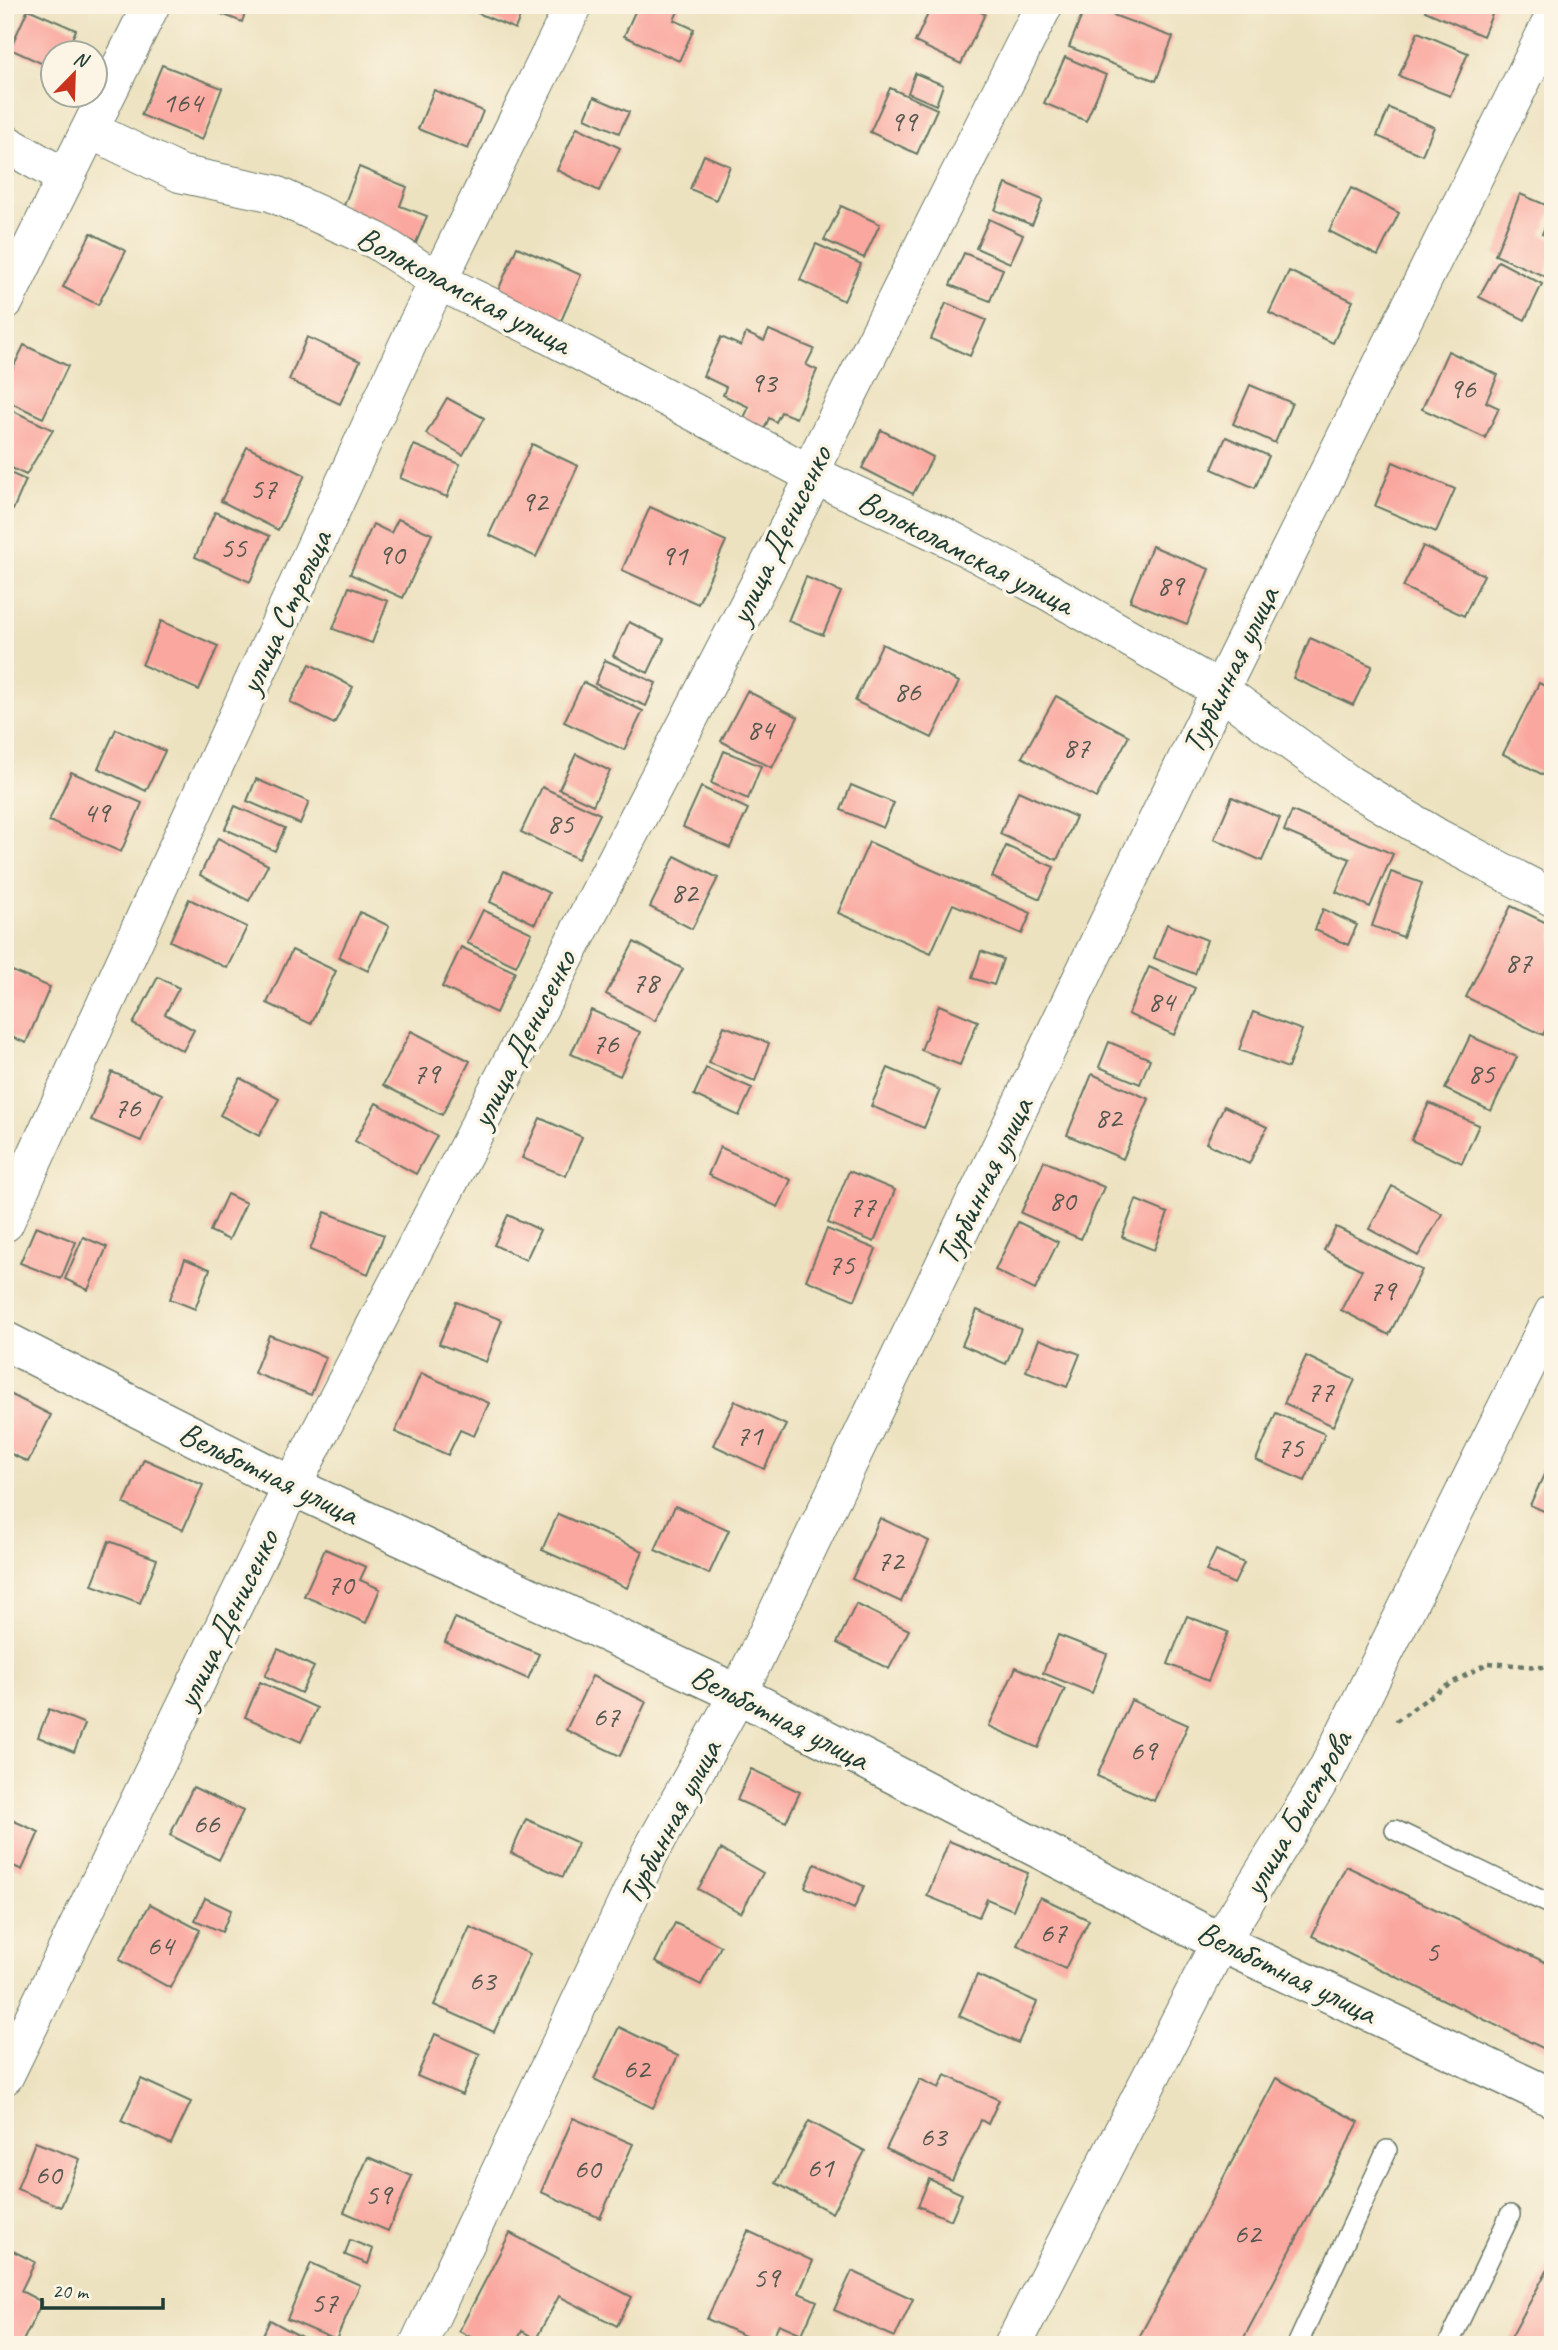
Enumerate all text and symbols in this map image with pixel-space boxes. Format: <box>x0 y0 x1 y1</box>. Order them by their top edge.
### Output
north arrow <box>38 38 108 108</box>
text: N <box>70 46 93 74</box>
house number: 164 <box>162 83 205 121</box>
house number: 99 <box>890 102 919 140</box>
street label: Волоколамская улица <box>350 216 580 365</box>
house number: 93 <box>750 363 779 401</box>
house number: 96 <box>1449 369 1477 407</box>
street label: улица Денисенко <box>718 437 842 633</box>
house number: 57 <box>250 469 278 507</box>
street label: Волоколамская улица <box>851 480 1083 625</box>
house number: 92 <box>521 482 550 520</box>
street label: улица Стрельца <box>228 522 342 702</box>
house number: 55 <box>220 528 248 566</box>
house number: 90 <box>378 535 407 573</box>
house number: 91 <box>661 536 689 574</box>
house number: 89 <box>1157 566 1186 604</box>
street label: Турбинная улица <box>1172 577 1290 760</box>
house number: 86 <box>894 672 922 710</box>
house number: 84 <box>747 710 776 748</box>
house number: 87 <box>1063 728 1091 766</box>
house number: 49 <box>83 793 112 831</box>
house number: 85 <box>547 804 575 842</box>
house number: 82 <box>671 873 700 911</box>
street label: улица Денисенко <box>459 941 587 1137</box>
house number: 87 <box>1505 943 1533 981</box>
house number: 78 <box>632 963 661 1001</box>
house number: 84 <box>1148 982 1177 1020</box>
house number: 76 <box>592 1024 620 1062</box>
house number: 79 <box>413 1054 442 1092</box>
house number: 85 <box>1468 1054 1496 1092</box>
house number: 76 <box>114 1088 142 1126</box>
street label: Турбинная улица <box>926 1088 1044 1271</box>
house number: 82 <box>1095 1098 1124 1136</box>
house number: 80 <box>1049 1181 1078 1219</box>
house number: 77 <box>849 1187 877 1225</box>
house number: 75 <box>828 1245 856 1283</box>
house number: 79 <box>1369 1271 1398 1309</box>
house number: 77 <box>1307 1372 1335 1410</box>
street label: Вельботная улица <box>172 1412 368 1536</box>
house number: 71 <box>736 1416 764 1454</box>
house number: 75 <box>1277 1428 1305 1466</box>
street label: улица Денисенко <box>165 1521 289 1717</box>
house number: 72 <box>877 1541 906 1579</box>
house number: 70 <box>327 1565 356 1603</box>
street label: Вельботная улица <box>684 1654 878 1781</box>
house number: 67 <box>593 1697 621 1735</box>
street label: улица Быстрова <box>1232 1721 1362 1905</box>
street label: Турбинная улица <box>609 1730 732 1912</box>
house number: 69 <box>1130 1731 1159 1769</box>
house number: 66 <box>193 1804 221 1842</box>
street label: Вельботная улица <box>1190 1911 1386 2035</box>
house number: 67 <box>1040 1913 1068 1951</box>
house number: 64 <box>147 1926 176 1964</box>
house number: 5 <box>1425 1932 1440 1970</box>
house number: 63 <box>469 1961 498 1999</box>
house number: 62 <box>623 2049 652 2087</box>
house number: 63 <box>920 2117 949 2155</box>
house number: 61 <box>807 2148 835 2186</box>
house number: 60 <box>574 2149 603 2187</box>
house number: 60 <box>35 2155 64 2193</box>
house number: 59 <box>365 2175 394 2213</box>
house number: 62 <box>1234 2214 1263 2252</box>
house number: 59 <box>753 2258 782 2296</box>
scale bar <box>42 2266 163 2310</box>
text: 20 m <box>52 2278 90 2304</box>
house number: 57 <box>311 2283 339 2321</box>

